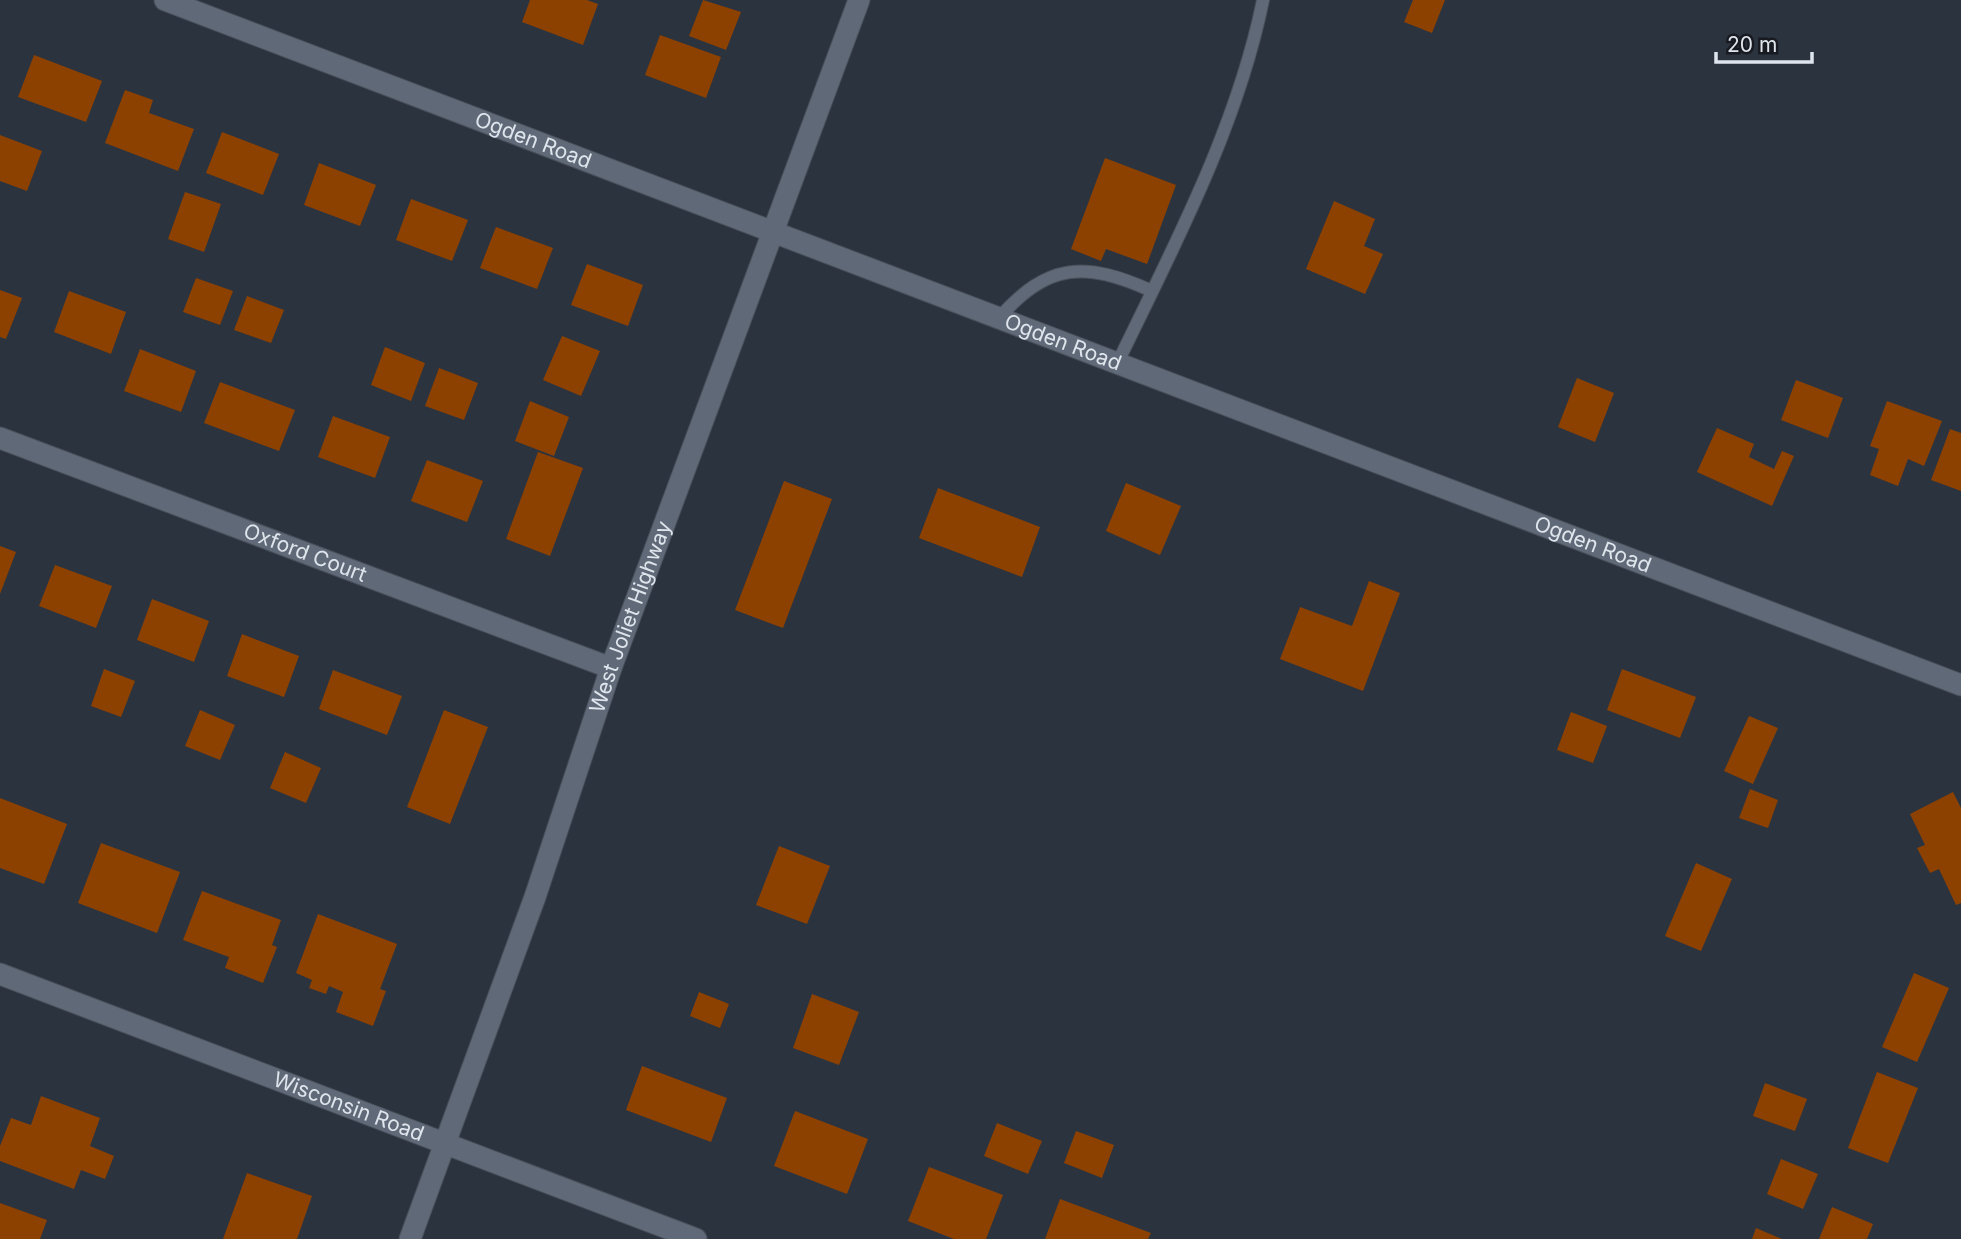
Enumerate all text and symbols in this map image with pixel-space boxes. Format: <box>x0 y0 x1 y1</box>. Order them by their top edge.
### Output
scale bar <box>1716 21 1812 65</box>
text: 20 m <box>1727 32 1777 57</box>
street label: Ogden Road <box>471 106 595 174</box>
street label: Ogden Road <box>1001 308 1125 376</box>
street label: Ogden Road <box>1531 510 1655 578</box>
street label: West Joliet Highway <box>584 517 676 716</box>
street label: Oxford Court <box>240 518 370 587</box>
street label: Wisconsin Road <box>270 1066 428 1146</box>

